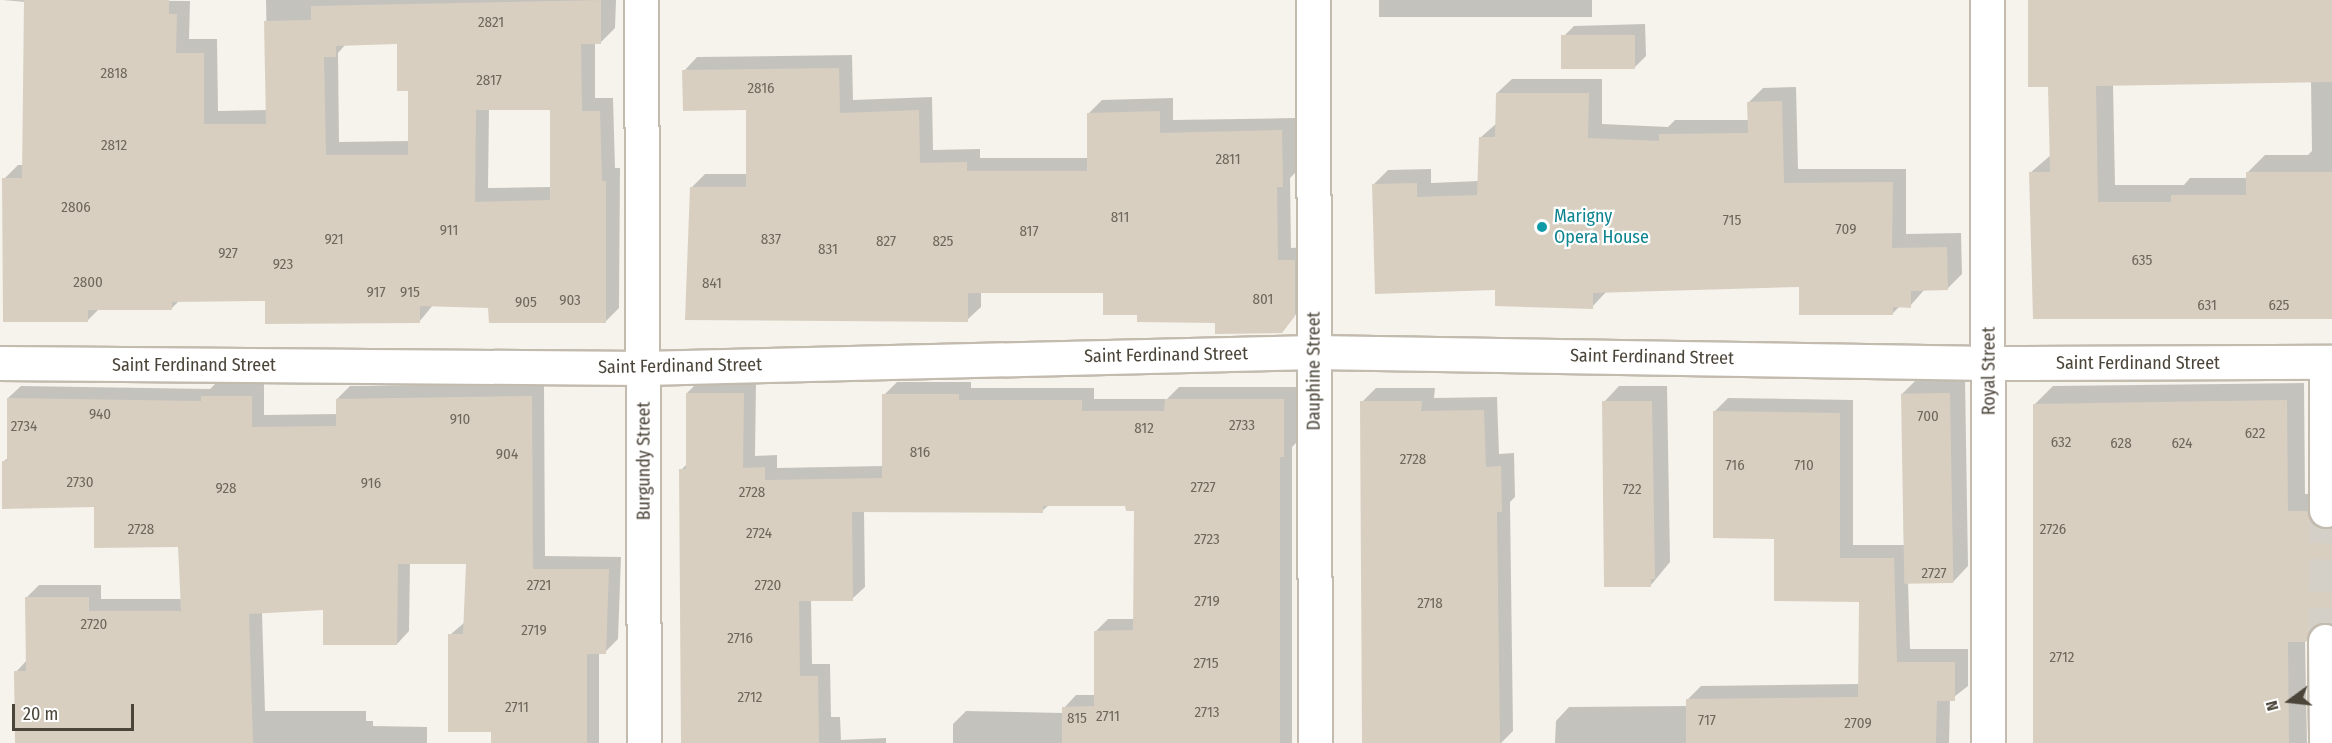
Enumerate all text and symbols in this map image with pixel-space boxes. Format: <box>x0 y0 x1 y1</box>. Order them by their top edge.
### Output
house number: 2821 <box>478 14 504 32</box>
house number: 2818 <box>100 65 128 83</box>
house number: 2817 <box>476 72 502 90</box>
house number: 2816 <box>747 80 775 98</box>
house number: 2812 <box>101 137 127 155</box>
house number: 2811 <box>1215 151 1241 169</box>
house number: 2806 <box>61 199 91 217</box>
place label: Marigny Opera House <box>1554 206 1649 248</box>
house number: 811 <box>1111 209 1129 227</box>
house number: 715 <box>1723 212 1741 230</box>
marker: Marigny Opera House <box>1535 220 1549 234</box>
house number: 709 <box>1836 221 1856 239</box>
house number: 911 <box>440 222 458 240</box>
house number: 817 <box>1019 223 1039 241</box>
house number: 921 <box>324 231 344 249</box>
house number: 837 <box>761 231 781 249</box>
house number: 827 <box>876 233 896 251</box>
house number: 825 <box>933 233 953 251</box>
house number: 831 <box>818 241 838 259</box>
house number: 927 <box>218 245 238 263</box>
house number: 635 <box>2132 252 2152 270</box>
house number: 923 <box>273 256 293 274</box>
house number: 2800 <box>73 274 103 292</box>
house number: 841 <box>702 275 722 293</box>
house number: 917 <box>367 284 385 302</box>
house number: 915 <box>400 284 420 302</box>
house number: 801 <box>1253 291 1273 309</box>
house number: 903 <box>559 292 581 310</box>
house number: 905 <box>515 294 537 312</box>
house number: 631 <box>2197 297 2217 315</box>
house number: 625 <box>2269 297 2289 315</box>
street label: Dauphine Street <box>1303 312 1325 430</box>
street label: Royal Street <box>1978 327 2000 415</box>
street label: Saint Ferdinand Street <box>1084 343 1248 367</box>
street label: Saint Ferdinand Street <box>1570 345 1734 369</box>
street label: Saint Ferdinand Street <box>2056 352 2220 374</box>
street label: Saint Ferdinand Street <box>112 354 276 376</box>
street label: Saint Ferdinand Street <box>598 354 762 378</box>
street label: Burgundy Street <box>633 402 655 520</box>
house number: 940 <box>89 406 111 424</box>
house number: 700 <box>1917 408 1939 426</box>
house number: 910 <box>450 411 470 429</box>
house number: 2733 <box>1229 417 1255 435</box>
house number: 2734 <box>11 418 37 436</box>
house number: 812 <box>1134 420 1154 438</box>
house number: 622 <box>2245 425 2265 443</box>
house number: 632 <box>2051 434 2071 452</box>
house number: 628 <box>2110 435 2132 453</box>
house number: 624 <box>2172 435 2192 453</box>
house number: 816 <box>910 444 930 462</box>
house number: 904 <box>496 446 518 464</box>
house number: 2728 <box>1400 451 1426 469</box>
house number: 716 <box>1725 457 1745 475</box>
house number: 710 <box>1794 457 1814 475</box>
house number: 2730 <box>66 474 94 492</box>
house number: 916 <box>361 475 381 493</box>
house number: 2727 <box>1190 479 1216 497</box>
house number: 928 <box>215 480 237 498</box>
house number: 722 <box>1622 481 1642 499</box>
house number: 2728 <box>739 484 765 502</box>
house number: 2728 <box>128 521 154 539</box>
house number: 2726 <box>2040 521 2066 539</box>
house number: 2724 <box>746 525 772 543</box>
house number: 2723 <box>1194 531 1220 549</box>
house number: 2727 <box>1921 565 1947 583</box>
house number: 2721 <box>527 577 551 595</box>
house number: 2720 <box>755 577 781 595</box>
house number: 2719 <box>1194 593 1220 611</box>
house number: 2718 <box>1417 595 1443 613</box>
house number: 2720 <box>81 616 107 634</box>
house number: 2719 <box>521 622 547 640</box>
house number: 2716 <box>727 630 753 648</box>
house number: 2712 <box>2050 649 2074 667</box>
house number: 2715 <box>1193 655 1219 673</box>
north arrow <box>2260 671 2320 731</box>
house number: 2712 <box>738 689 762 707</box>
scale bar <box>15 692 136 730</box>
house number: 2711 <box>505 699 529 717</box>
text: N <box>2262 699 2283 713</box>
text: 20 m <box>23 703 58 725</box>
house number: 2713 <box>1194 704 1220 722</box>
house number: 2711 <box>1096 708 1120 726</box>
house number: 815 <box>1067 710 1087 728</box>
house number: 717 <box>1698 712 1716 730</box>
house number: 2709 <box>1844 715 1872 733</box>

